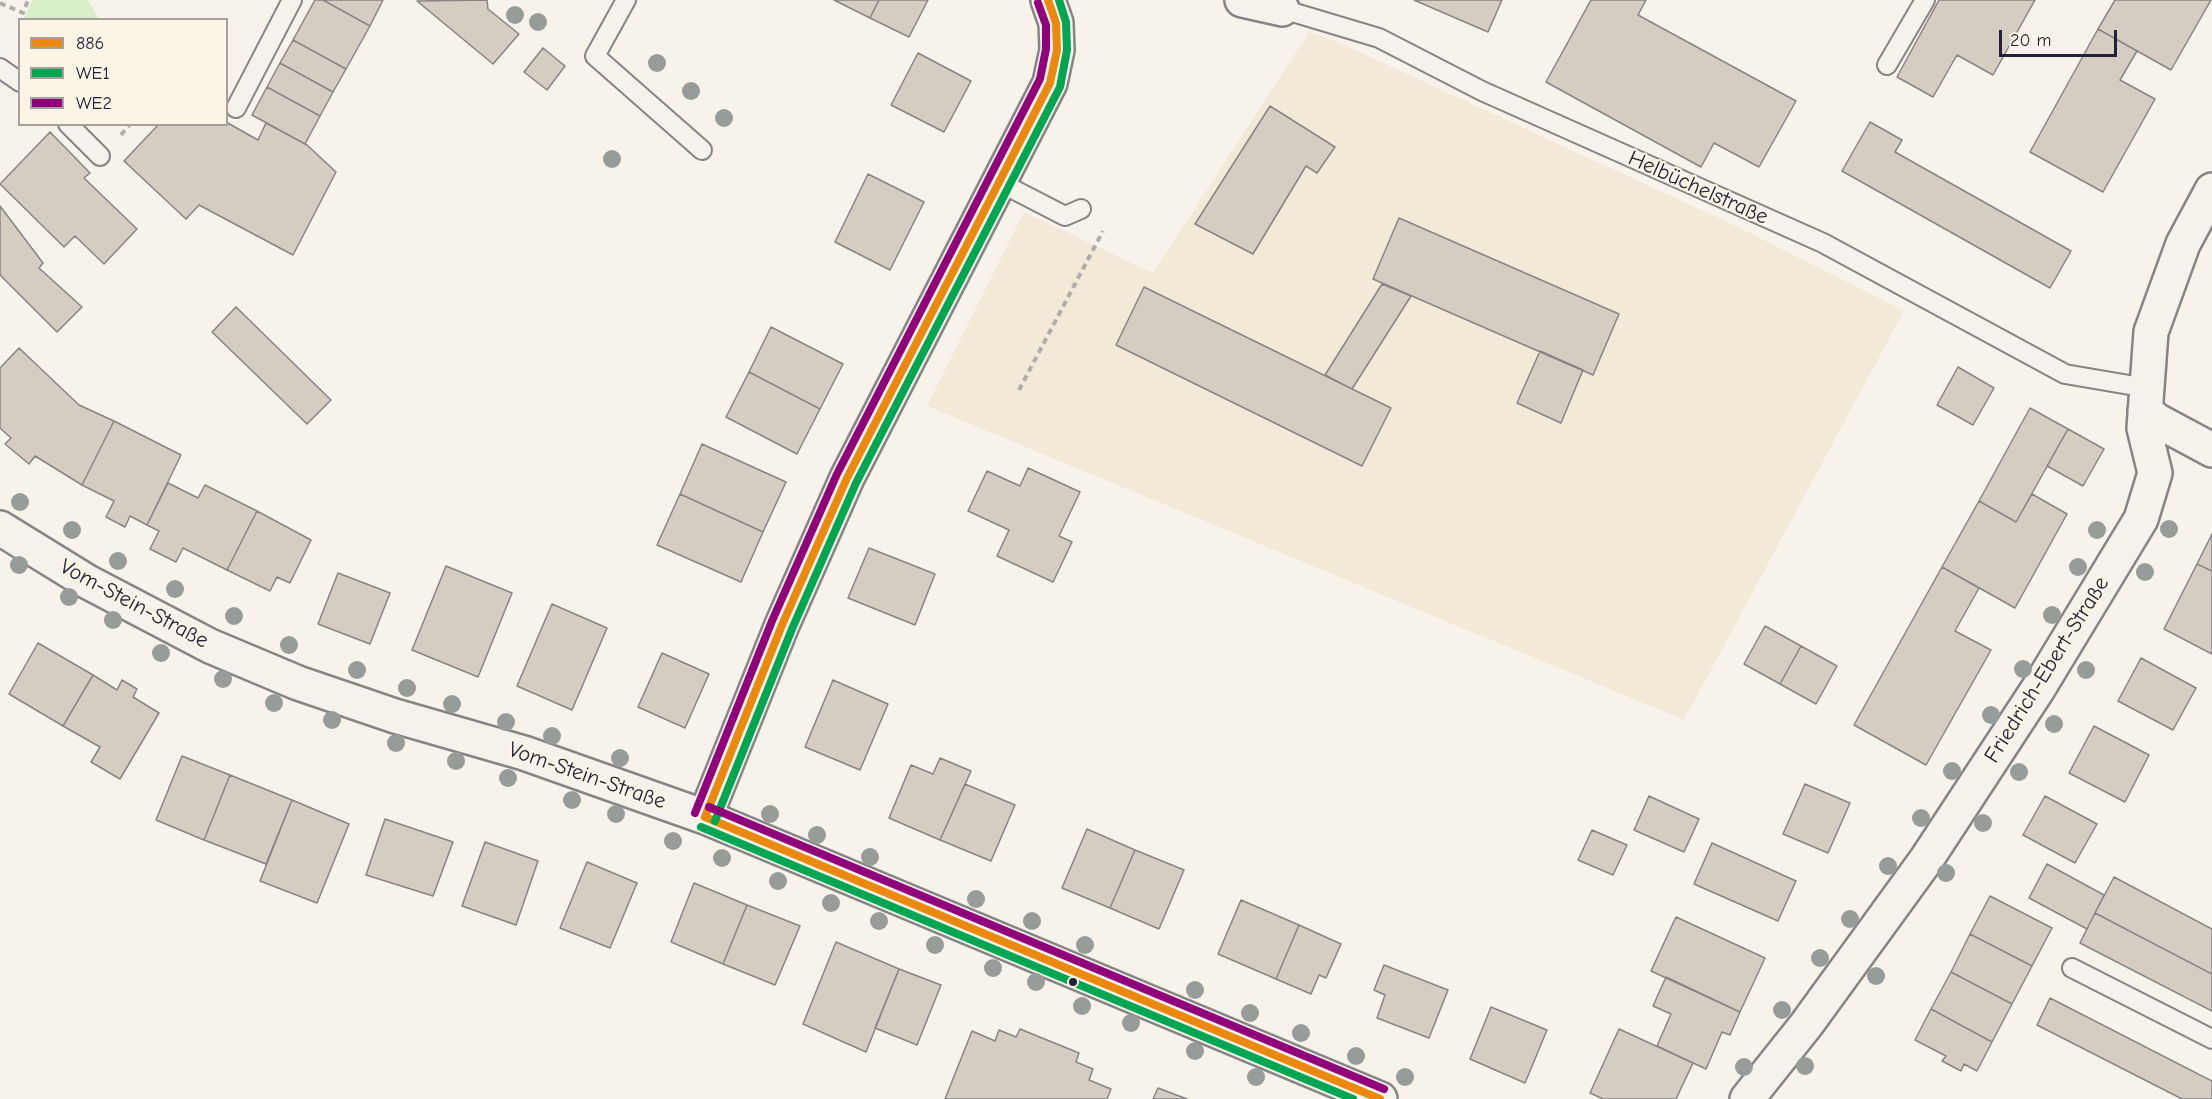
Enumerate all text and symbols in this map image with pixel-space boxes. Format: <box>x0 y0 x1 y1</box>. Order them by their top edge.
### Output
legend <box>18 18 228 126</box>
scale bar <box>2002 18 2120 56</box>
text: 20 m <box>2010 30 2051 51</box>
text: 886 <box>76 33 104 54</box>
text: WE1 <box>76 63 110 84</box>
text: WE2 <box>76 93 112 114</box>
street label: Helbüchelstraße <box>1624 145 1772 231</box>
street label: Vom-Stein-Straße <box>55 554 213 654</box>
street label: Friedrich-Ebert-Straße <box>1979 572 2115 768</box>
street label: Vom-Stein-Straße <box>505 737 669 815</box>
unlabelled marker <box>1067 976 1079 988</box>

